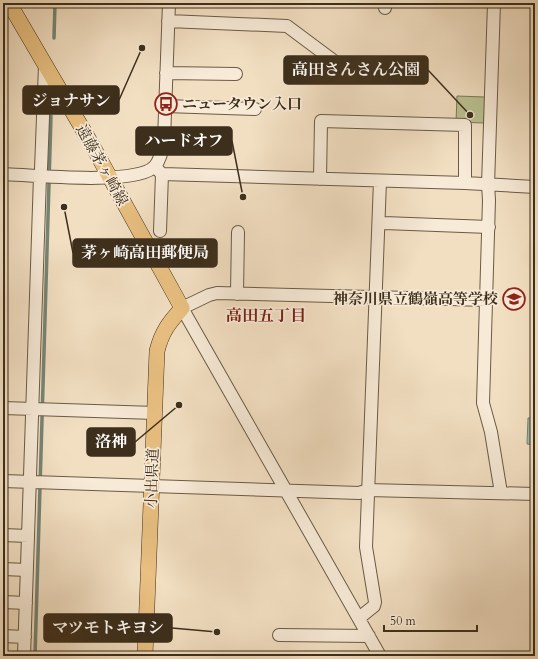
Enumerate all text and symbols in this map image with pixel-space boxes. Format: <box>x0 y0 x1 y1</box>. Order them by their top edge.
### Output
callout: 高田さんさん公園 <box>284 56 428 84</box>
text: 高田さんさん公園 <box>292 59 420 81</box>
callout: ジョナサン <box>23 86 119 114</box>
text: ジョナサン <box>32 90 110 112</box>
bus stop icon: ニュータウン入口 <box>153 91 179 117</box>
place label: ニュータウン入口 <box>182 94 302 114</box>
street label: 遠藤茅ヶ崎線 <box>71 121 133 209</box>
callout: ハードオフ <box>136 127 232 155</box>
text: ハードオフ <box>144 130 224 152</box>
callout: 茅ヶ崎高田郵便局 <box>73 239 217 267</box>
text: 茅ヶ崎高田郵便局 <box>81 242 209 264</box>
school or university icon: 神奈川県立鶴嶺高等学校 <box>501 286 527 312</box>
place label: 神奈川県立鶴嶺高等学校 <box>333 289 498 309</box>
district label: 高田五丁目 <box>226 305 306 327</box>
callout: 洛神 <box>87 428 135 456</box>
text: 洛神 <box>95 431 127 453</box>
street label: 小出県道 <box>141 448 163 508</box>
scale bar <box>384 607 477 633</box>
text: 50 m <box>390 613 417 629</box>
callout: マツモトキヨシ <box>44 614 172 642</box>
text: マツモトキヨシ <box>52 617 164 639</box>

